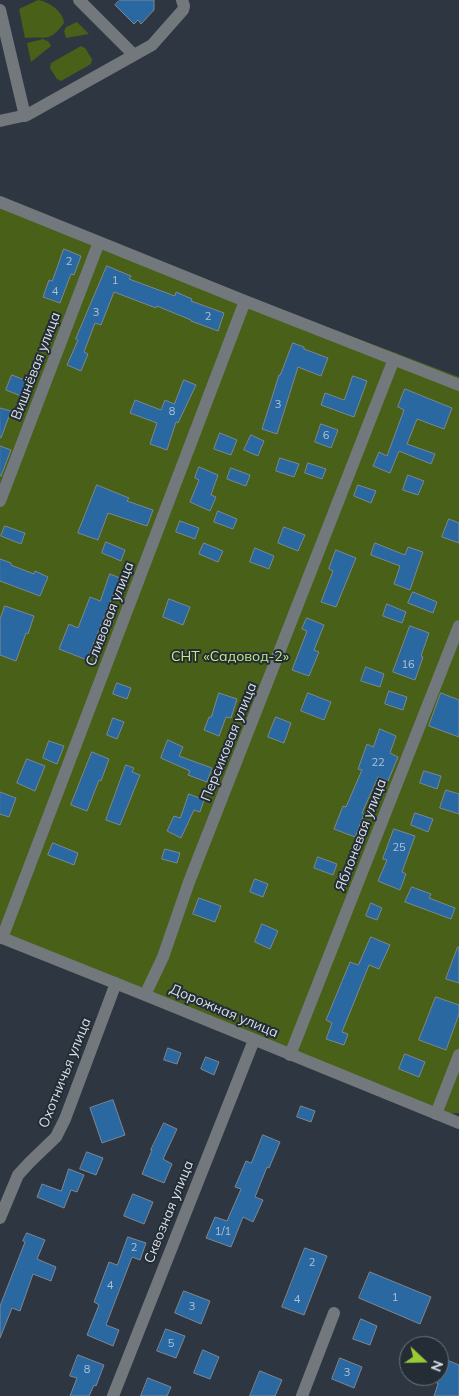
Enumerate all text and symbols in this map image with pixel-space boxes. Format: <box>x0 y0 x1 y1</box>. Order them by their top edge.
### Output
house number: 2 <box>66 255 72 269</box>
house number: 1 <box>112 274 118 288</box>
house number: 4 <box>52 285 58 299</box>
house number: 3 <box>93 306 99 320</box>
street label: Вишнёвая улица <box>8 310 64 422</box>
house number: 2 <box>205 310 211 324</box>
house number: 3 <box>275 398 281 412</box>
house number: 8 <box>169 405 175 419</box>
house number: 6 <box>323 429 329 443</box>
street label: Сливовая улица <box>82 559 138 669</box>
park label: СНТ «Садовод-2» <box>171 649 289 665</box>
house number: 16 <box>401 658 415 672</box>
street label: Персиковая улица <box>198 680 260 804</box>
house number: 22 <box>371 756 385 770</box>
street label: Яблоневая улица <box>332 777 390 893</box>
house number: 25 <box>392 841 406 855</box>
street label: Дорожная улица <box>167 981 281 1041</box>
street label: Охотничья улица <box>35 1015 95 1131</box>
street label: Сквозная улица <box>141 1158 197 1266</box>
house number: 1/1 <box>215 1225 231 1239</box>
house number: 2 <box>131 1241 137 1255</box>
house number: 2 <box>309 1256 315 1270</box>
house number: 4 <box>107 1279 113 1293</box>
house number: 1 <box>392 1291 398 1305</box>
house number: 4 <box>294 1293 300 1307</box>
house number: 3 <box>189 1300 195 1314</box>
north arrow <box>399 1336 449 1386</box>
house number: 5 <box>168 1337 174 1351</box>
text: N <box>427 1358 447 1374</box>
house number: 8 <box>84 1363 90 1377</box>
house number: 3 <box>344 1366 350 1380</box>

